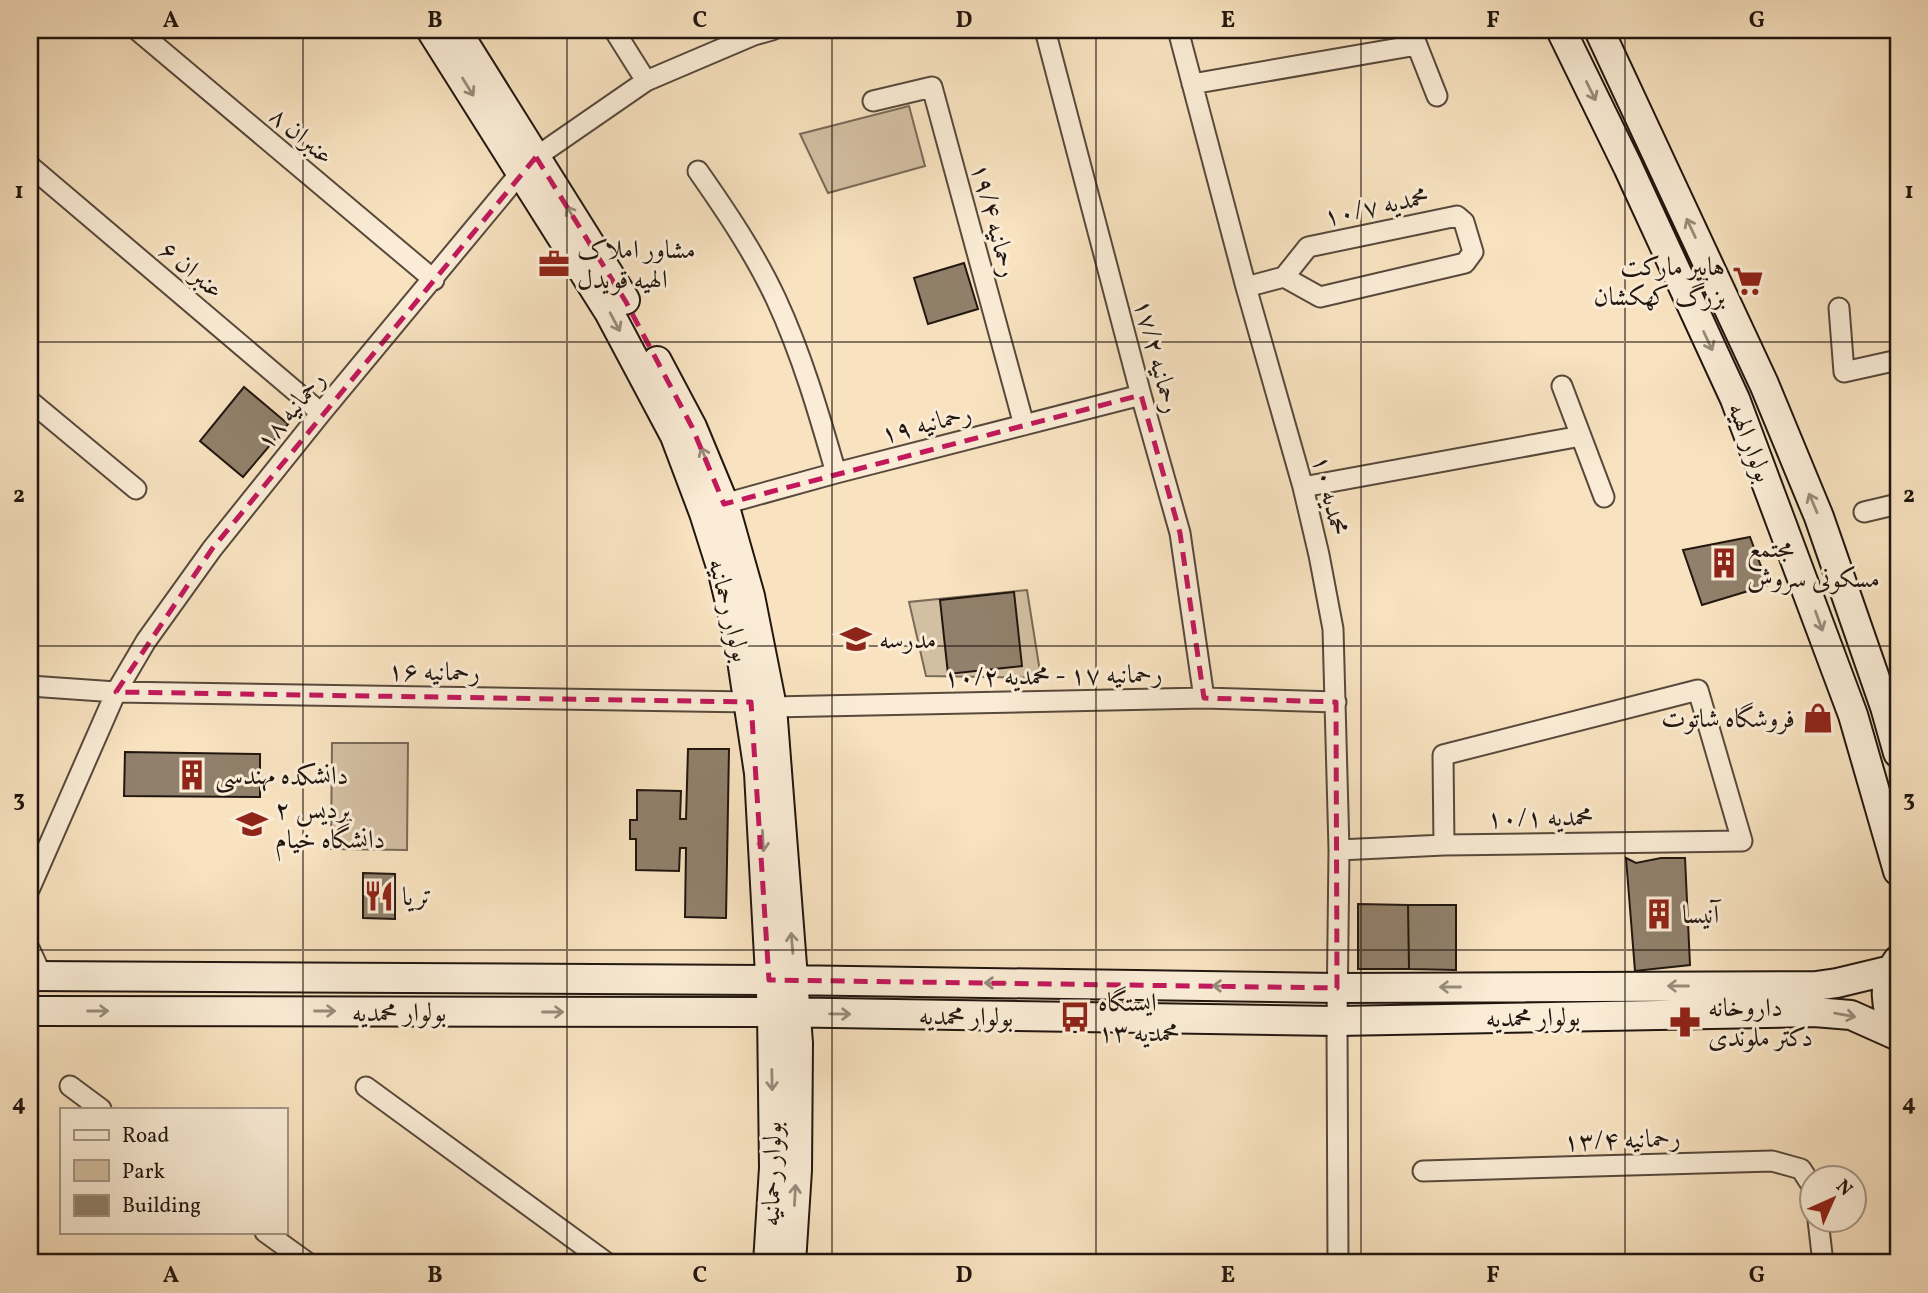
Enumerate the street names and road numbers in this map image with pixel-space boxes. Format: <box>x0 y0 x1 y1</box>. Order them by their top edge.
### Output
street label: عنبران ۸ <box>261 99 341 174</box>
street label: رحمانیه ۱۹/۴ <box>961 159 1026 282</box>
street label: محمدیه ۱۰/۷ <box>1321 179 1432 237</box>
street label: عنبران ۶ <box>151 233 231 308</box>
street label: رحمانیه ۱۷/۲ <box>1124 295 1189 418</box>
street label: رحمانیه ۱۸ <box>249 364 335 458</box>
street label: رحمانیه ۱۹ <box>877 396 976 454</box>
street label: بولوار الهیه <box>1718 398 1781 488</box>
street label: محمدیه ۱۰ <box>1302 452 1356 539</box>
street label: بولوار رحمانیه <box>698 555 758 666</box>
street label: رحمانیه ۱۶ <box>388 654 480 692</box>
street label: رحمانیه ۱۷ - محمدیه ۱۰/۲ <box>943 657 1163 697</box>
street label: محمدیه ۱۰/۱ <box>1487 800 1594 838</box>
street label: بولوار محمدیه <box>352 996 446 1032</box>
street label: بولوار محمدیه <box>918 999 1014 1037</box>
street label: بولوار محمدیه <box>1485 1000 1581 1038</box>
street label: بولوار رحمانیه <box>754 1121 792 1227</box>
street label: رحمانیه ۱۳/۴ <box>1563 1121 1681 1161</box>

